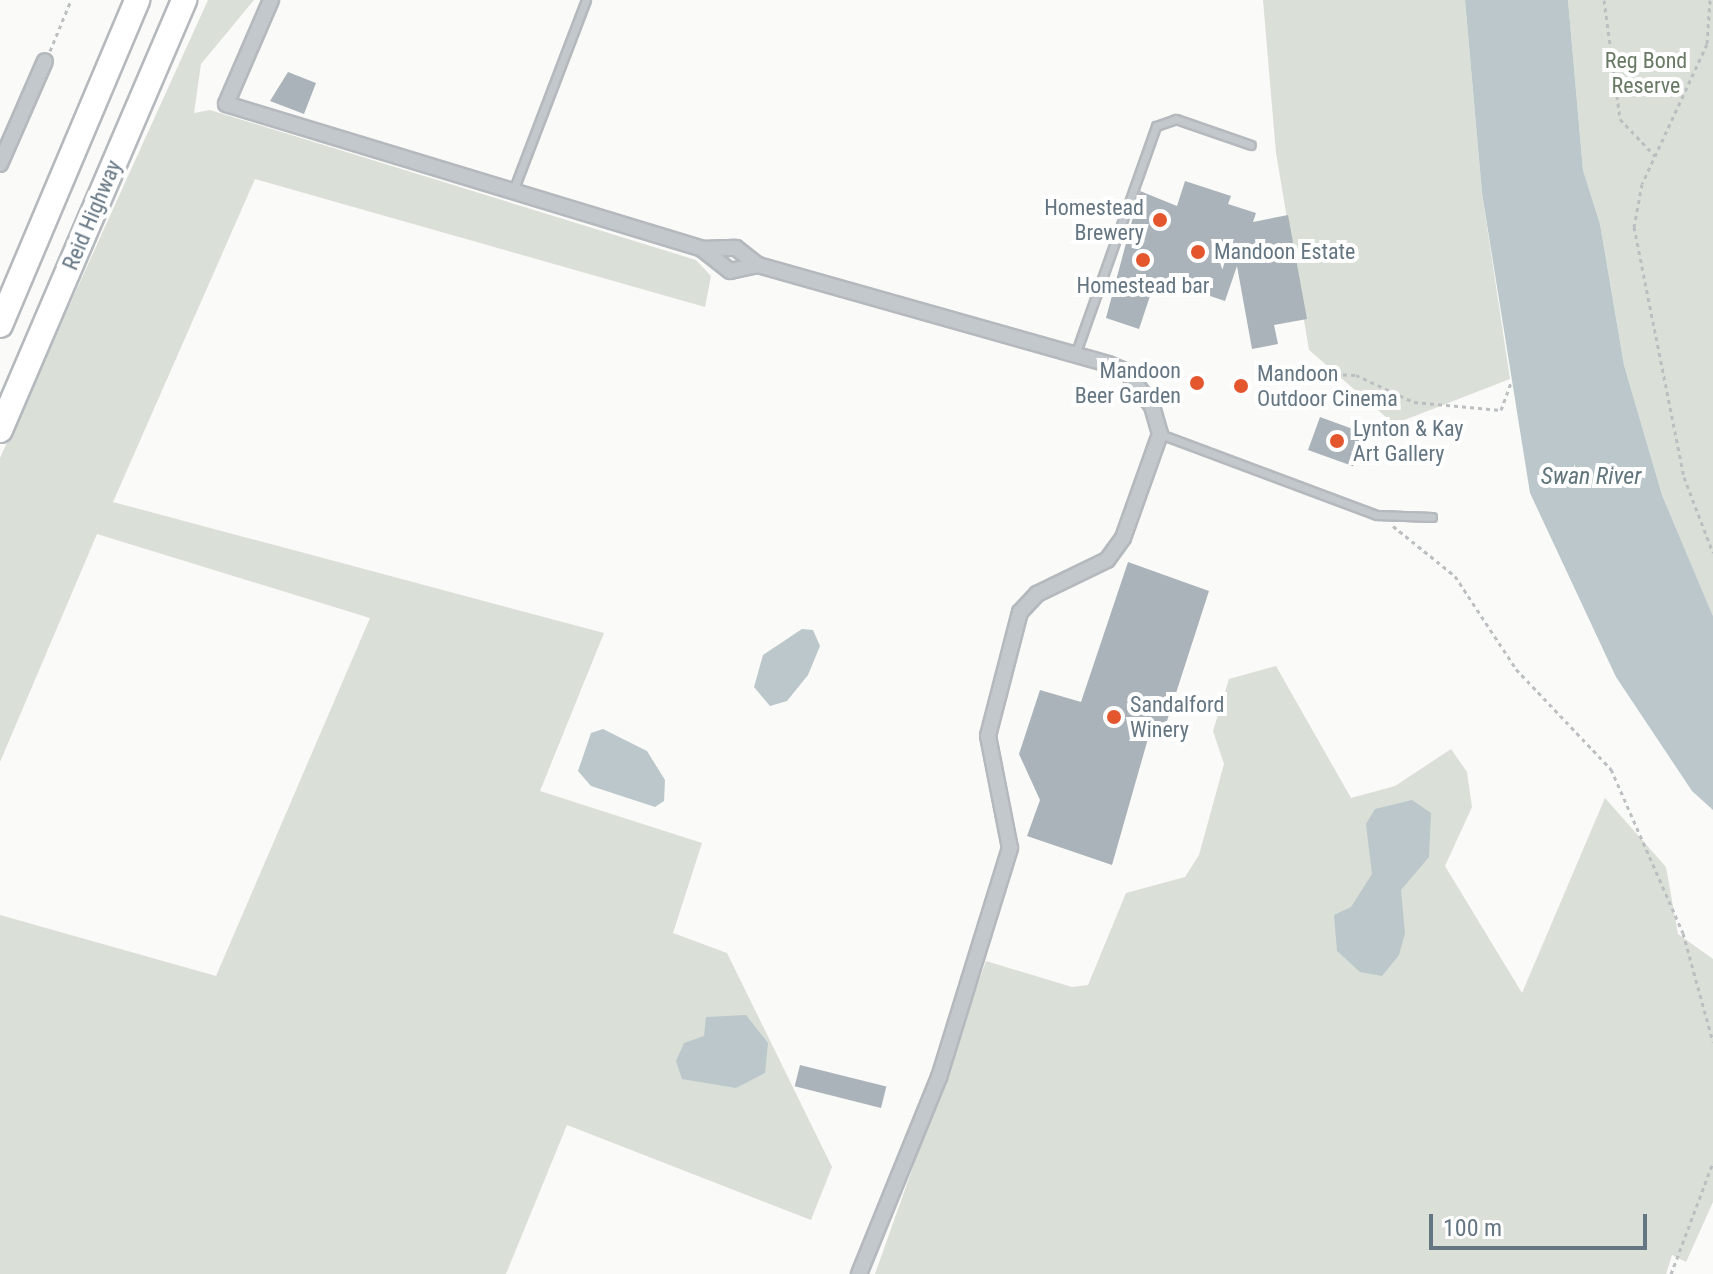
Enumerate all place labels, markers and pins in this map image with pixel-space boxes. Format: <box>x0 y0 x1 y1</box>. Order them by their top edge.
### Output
place label: Homestead Brewery <box>1044 194 1144 246</box>
marker: Homestead Brewery <box>1151 211 1169 229</box>
place label: Mandoon Estate <box>1214 239 1355 265</box>
marker: Mandoon Estate <box>1189 243 1207 261</box>
marker: Homestead bar <box>1134 251 1152 269</box>
place label: Homestead bar <box>1076 273 1210 299</box>
place label: Mandoon Beer Garden <box>1075 357 1181 408</box>
place label: Mandoon Outdoor Cinema <box>1257 360 1398 412</box>
marker: Mandoon Beer Garden <box>1188 374 1206 392</box>
marker: Mandoon Outdoor Cinema <box>1232 377 1250 395</box>
place label: Lynton & Kay Art Gallery <box>1353 415 1463 466</box>
marker: Lynton & Kay Art Gallery <box>1328 432 1346 450</box>
place label: Sandalford Winery <box>1130 691 1225 742</box>
marker: Sandalford Winery <box>1105 708 1123 726</box>

